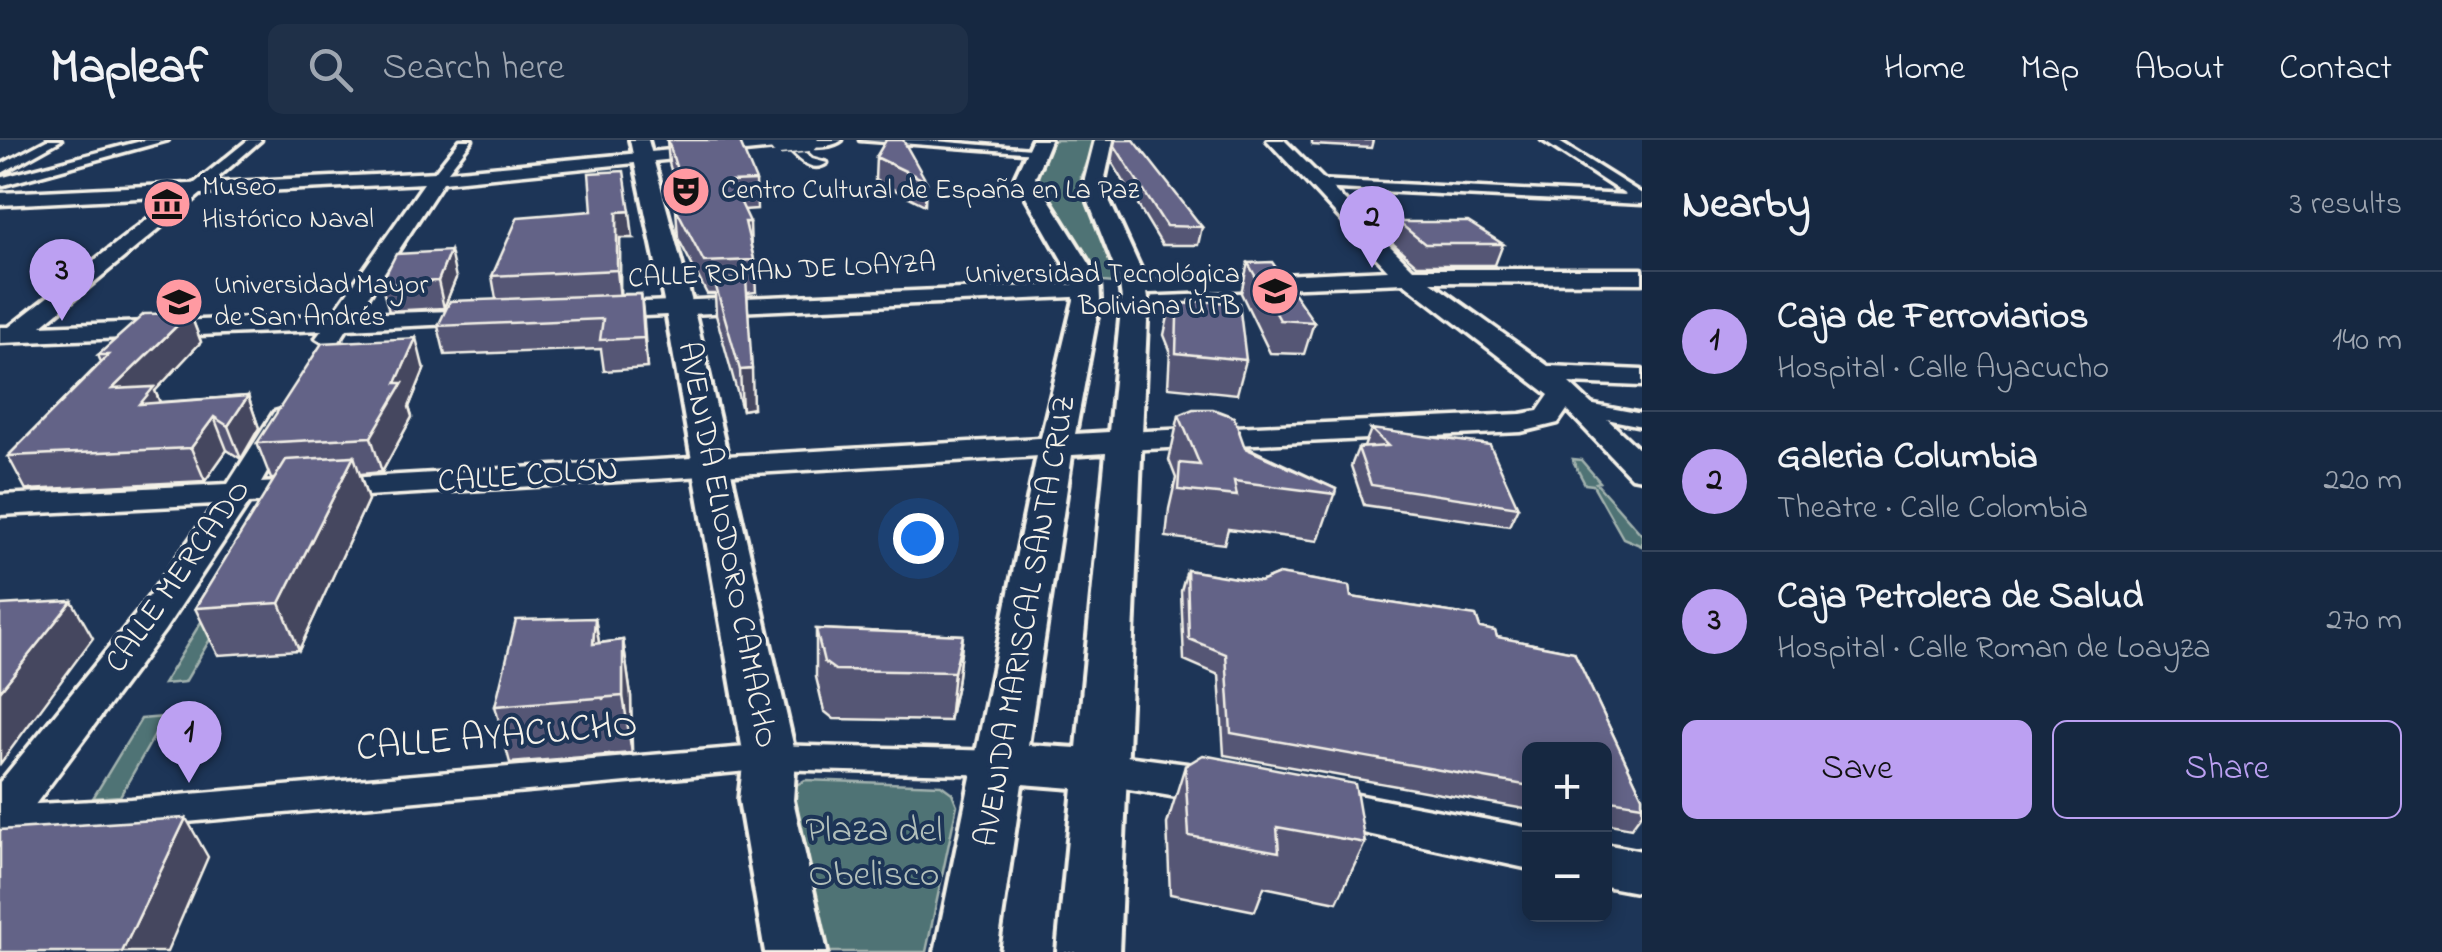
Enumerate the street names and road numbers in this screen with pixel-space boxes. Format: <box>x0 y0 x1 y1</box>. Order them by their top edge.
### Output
street label: CALLE ROMAN DE LOAYZA <box>627 243 937 301</box>
street label: AVENIDA ELIODORO CAMACHO <box>664 338 788 752</box>
street label: AVENIDA MARISCAL SANTA CRUZ <box>964 391 1090 851</box>
street label: CALLE COLÓN <box>436 447 620 507</box>
street label: CALLE MERCADO <box>95 471 263 683</box>
street label: CALLE AYACUCHO <box>354 698 640 778</box>

